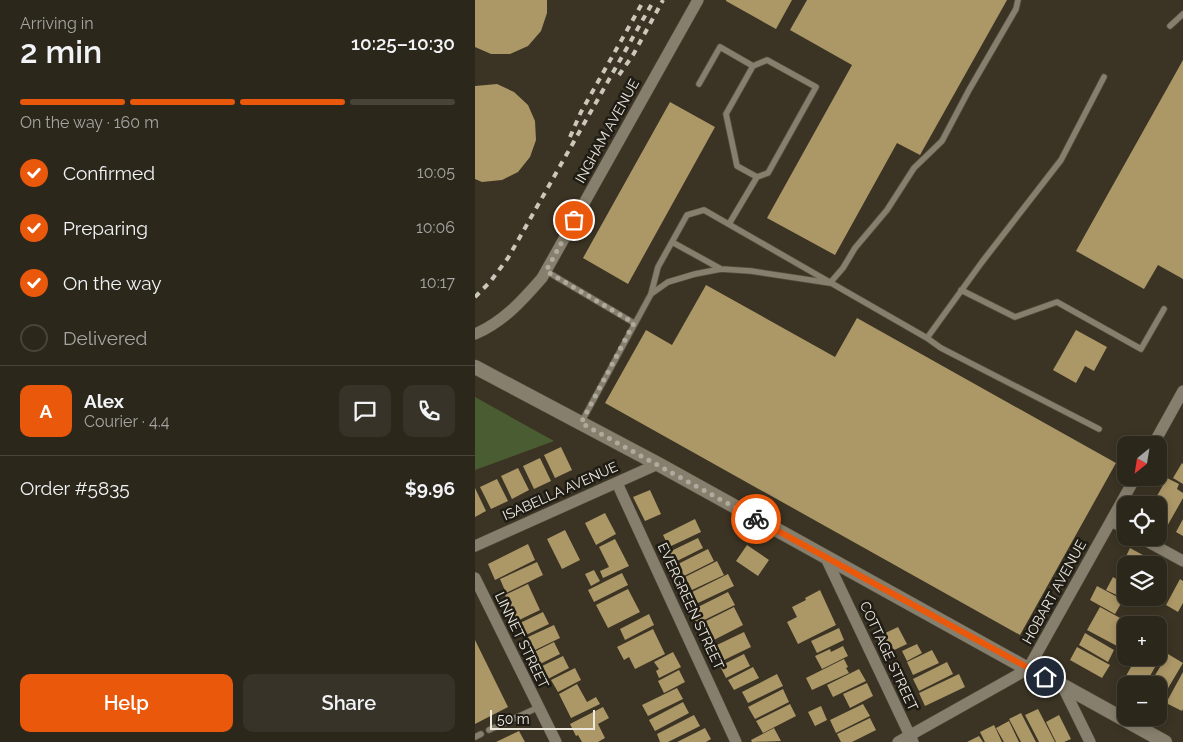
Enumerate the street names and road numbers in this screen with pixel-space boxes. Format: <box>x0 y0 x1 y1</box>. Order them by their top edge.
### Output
street label: INGHAM AVENUE <box>572 76 642 186</box>
street label: ISABELLA AVENUE <box>500 458 620 524</box>
street label: HOBART AVENUE <box>1019 537 1089 647</box>
street label: EVERGREEN STREET <box>655 540 728 672</box>
street label: LINNET STREET <box>492 589 552 691</box>
street label: COTTAGE STREET <box>857 599 922 714</box>

